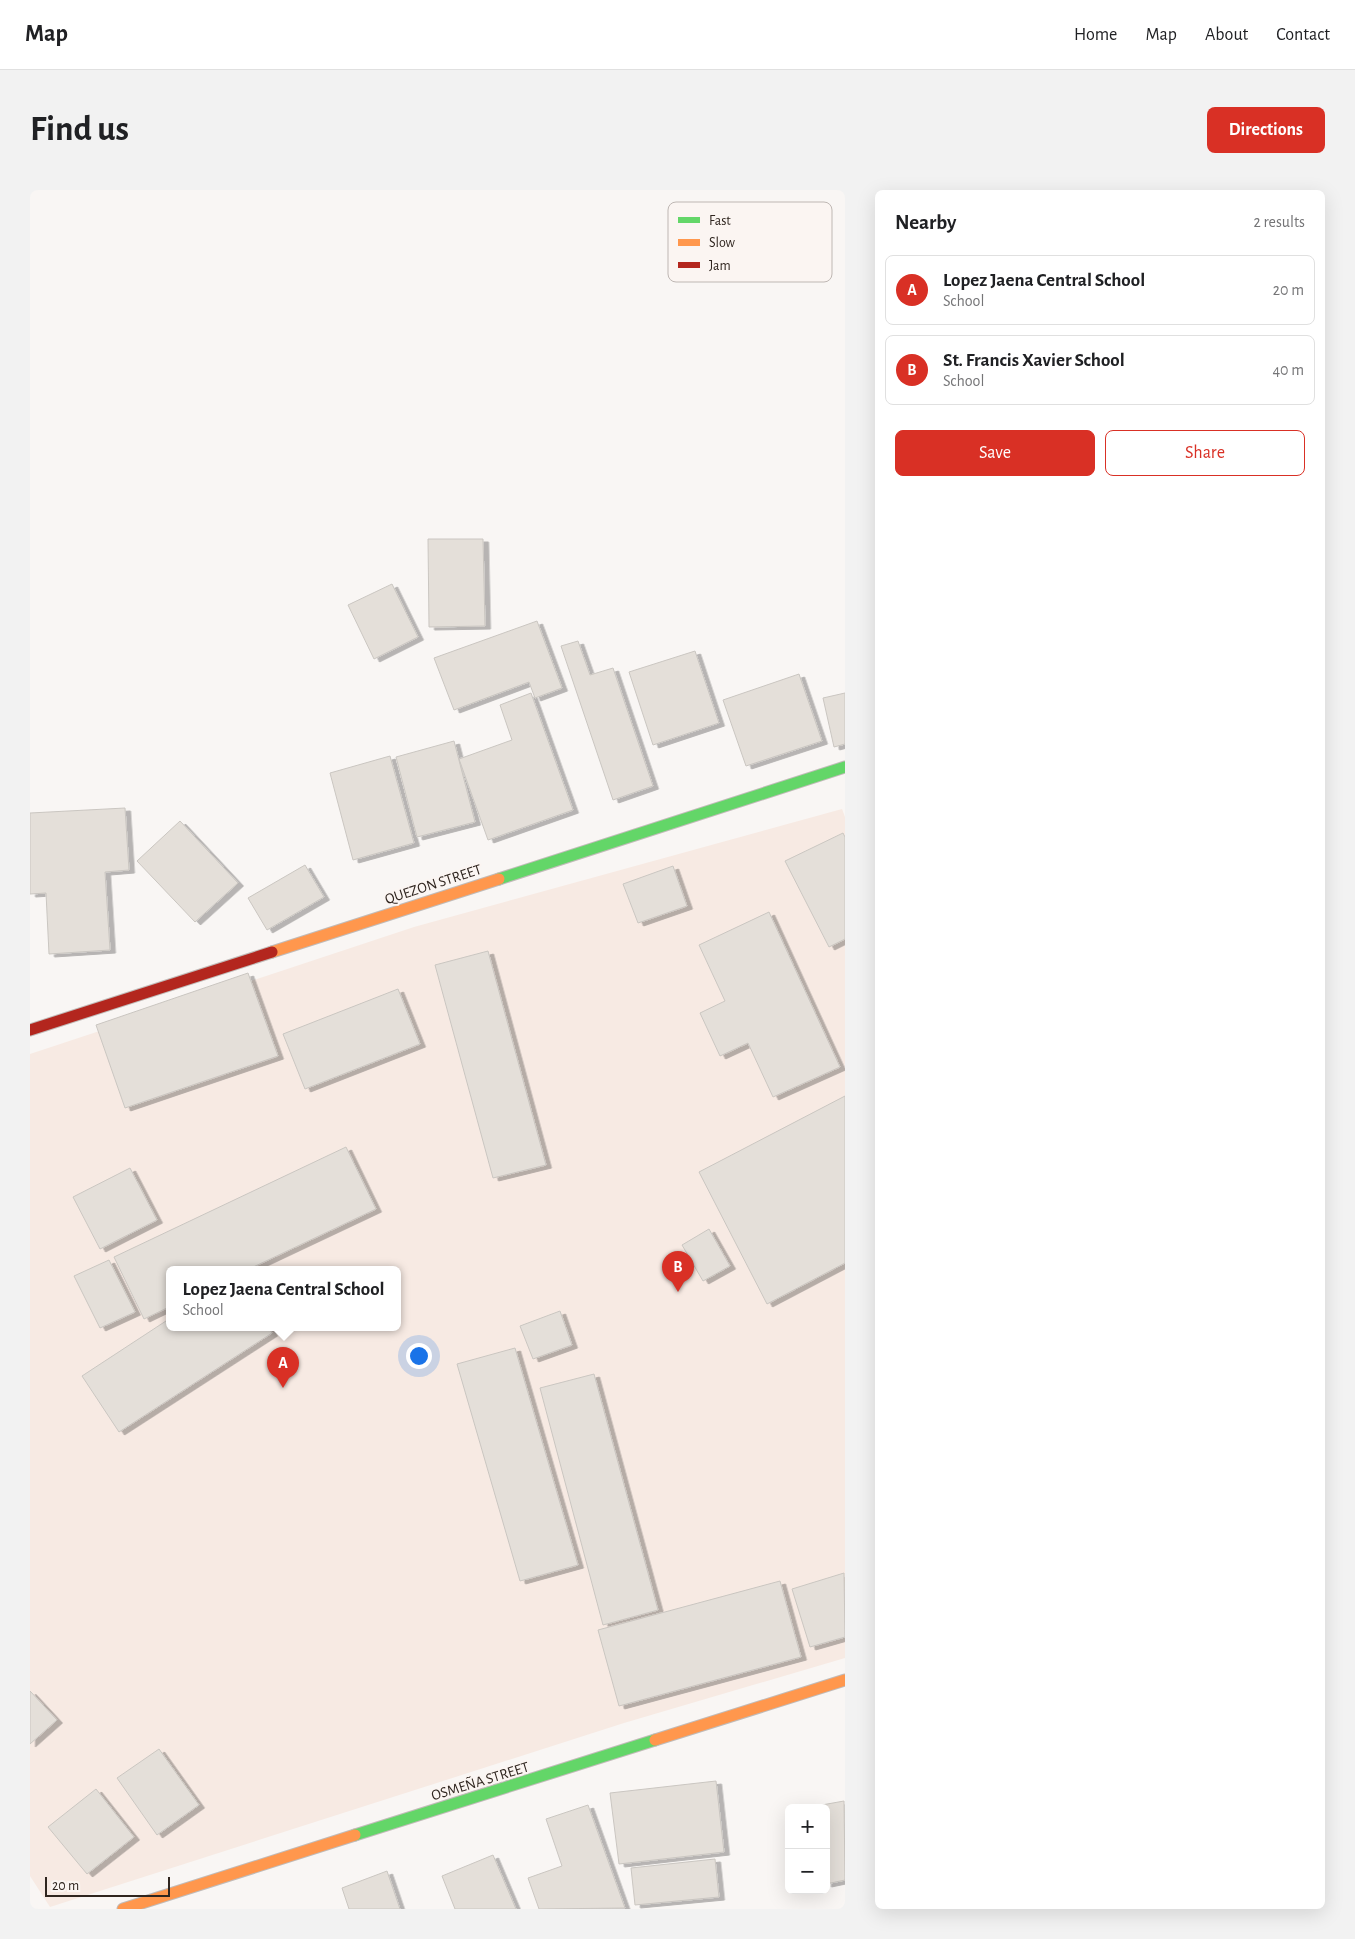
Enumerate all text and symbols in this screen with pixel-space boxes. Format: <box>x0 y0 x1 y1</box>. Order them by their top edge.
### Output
text: Map <box>25 22 68 46</box>
text: Home <box>1074 26 1117 44</box>
text: Map <box>1145 26 1177 44</box>
text: About <box>1205 26 1248 44</box>
text: Contact <box>1276 26 1330 44</box>
button: Directions <box>1207 107 1325 153</box>
text: Find us <box>30 112 129 147</box>
legend <box>668 202 832 282</box>
text: Nearby <box>895 212 956 233</box>
text: Fast <box>709 214 731 228</box>
text: 2 results <box>1253 214 1305 230</box>
text: Slow <box>709 236 736 250</box>
text: Jam <box>709 259 731 273</box>
text: Lopez Jaena Central School <box>943 271 1145 290</box>
text: A <box>907 282 917 298</box>
text: 20 m <box>1273 282 1304 298</box>
text: School <box>943 293 984 309</box>
text: St. Francis Xavier School <box>943 351 1125 370</box>
text: B <box>907 362 917 378</box>
text: 40 m <box>1272 362 1304 378</box>
text: School <box>943 373 984 389</box>
button: Save <box>895 430 1095 476</box>
button: Share <box>1105 430 1305 476</box>
street label: QUEZON STREET <box>383 862 484 907</box>
pin: B <box>662 1251 694 1292</box>
popup <box>166 1266 401 1331</box>
text: Lopez Jaena Central School <box>182 1280 385 1299</box>
text: School <box>182 1302 224 1318</box>
your location <box>406 1343 432 1369</box>
pin: A <box>267 1347 299 1388</box>
street label: OSMEÑA STREET <box>429 1758 531 1803</box>
map controls <box>785 1804 830 1894</box>
button: + <box>785 1804 830 1849</box>
button: − <box>785 1849 830 1894</box>
scale bar <box>45 1874 170 1897</box>
text: 20 m <box>52 1879 79 1893</box>

